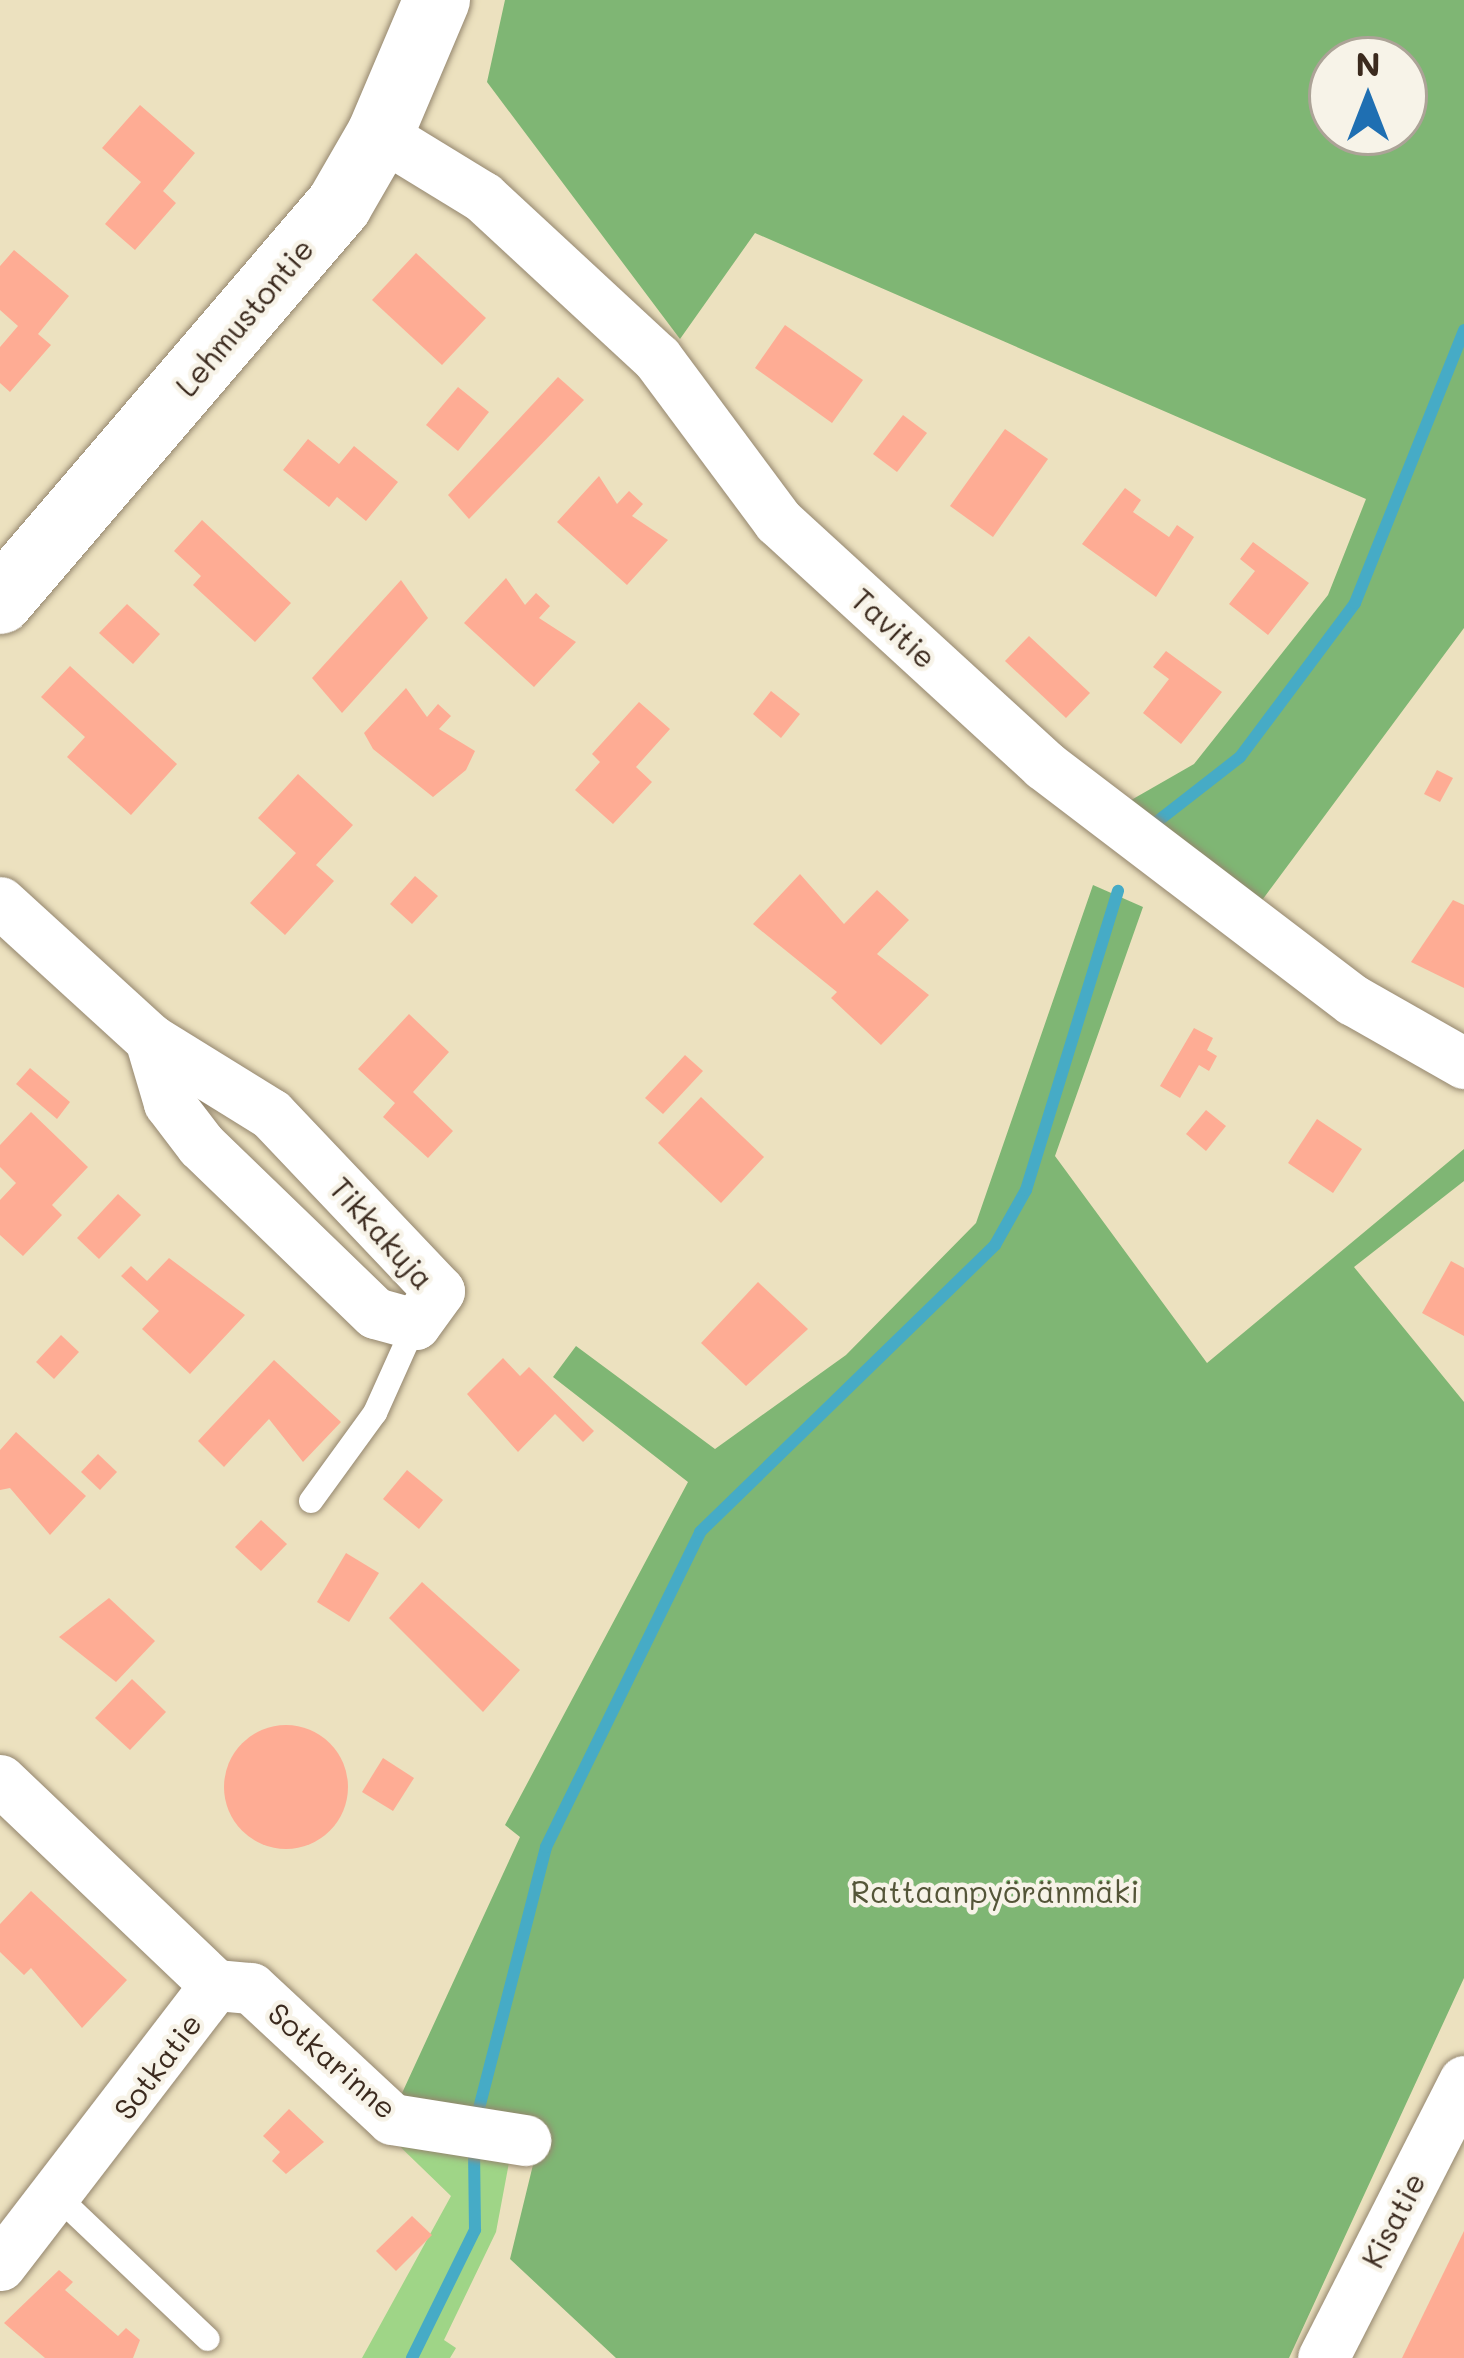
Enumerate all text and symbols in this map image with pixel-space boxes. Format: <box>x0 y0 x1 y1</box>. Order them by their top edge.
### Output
north arrow <box>1308 36 1428 156</box>
text: N <box>1355 41 1381 84</box>
street label: Lehmustontie <box>168 231 320 403</box>
street label: Tavitie <box>844 581 944 675</box>
street label: Tikkakuja <box>323 1170 441 1296</box>
park label: Rattaanpyöränmäki <box>851 1873 1139 1909</box>
street label: Sotkarinne <box>261 1994 405 2126</box>
street label: Sotkatie <box>105 2006 209 2126</box>
street label: Kisatie <box>1354 2167 1432 2273</box>

